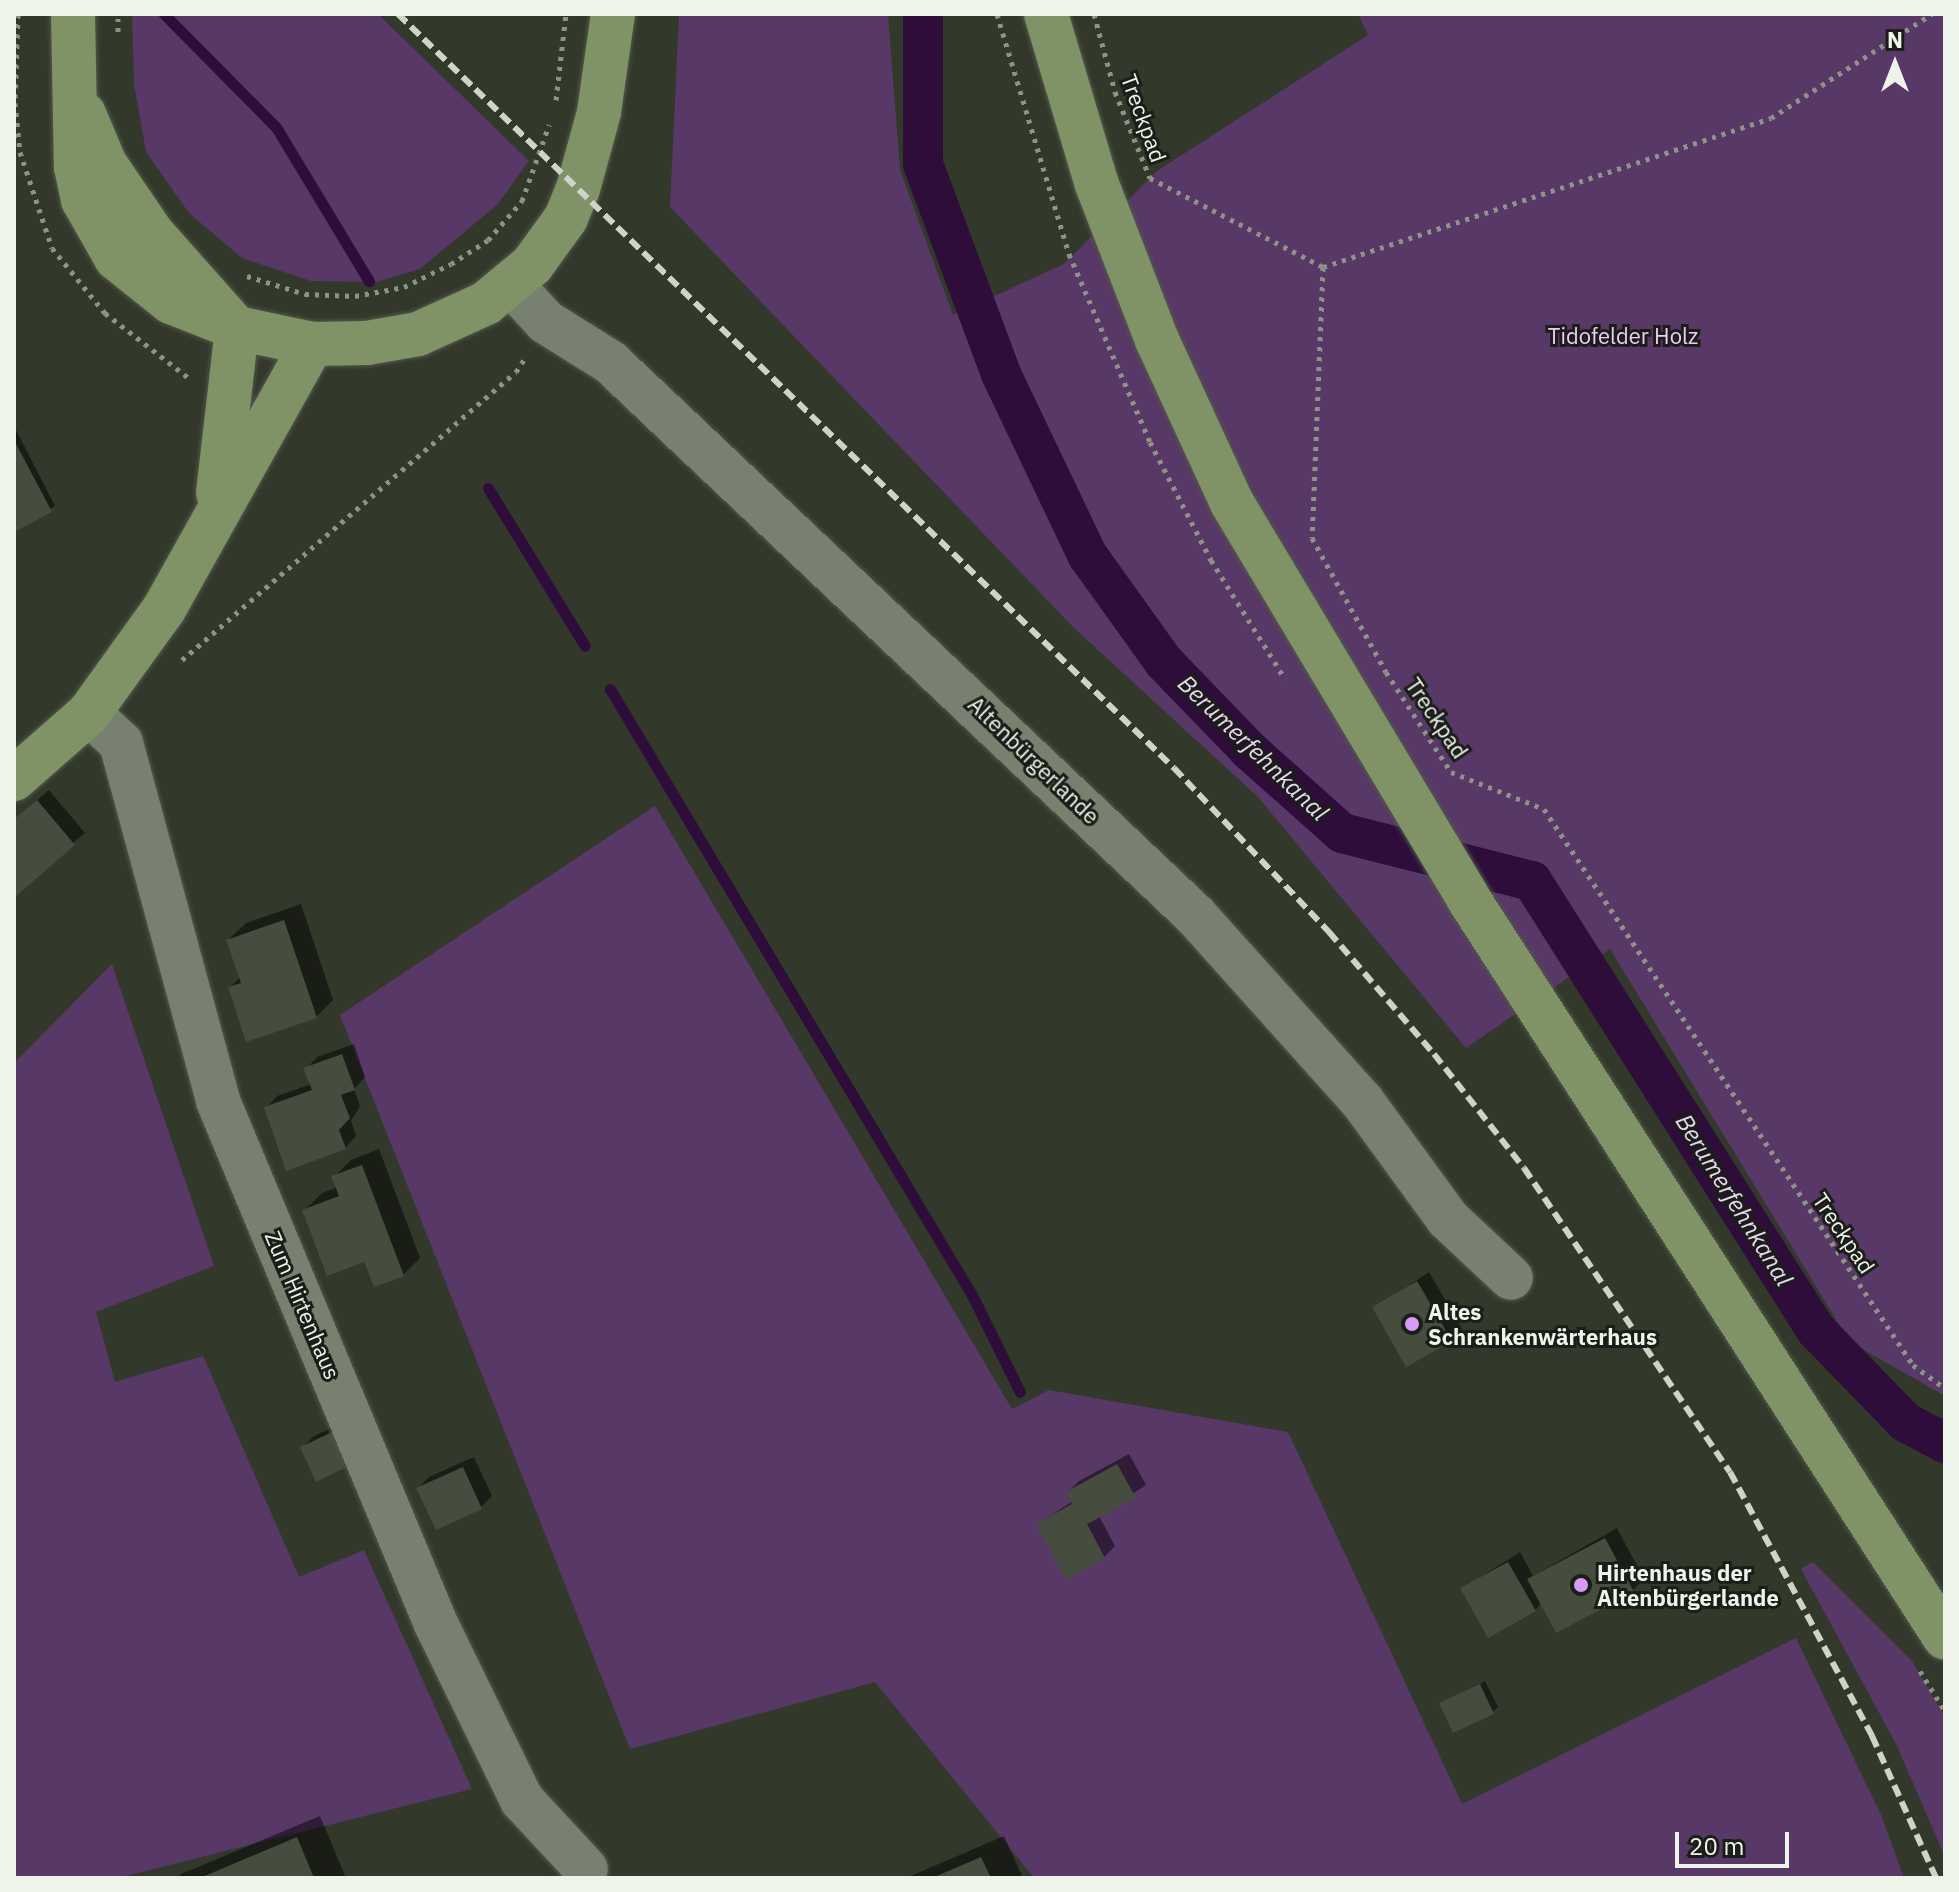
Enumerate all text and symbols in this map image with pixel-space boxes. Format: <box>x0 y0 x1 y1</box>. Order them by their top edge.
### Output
north arrow <box>1855 24 1935 104</box>
text: N <box>1887 25 1903 54</box>
street label: Treckpad <box>1116 70 1172 166</box>
park label: Tidofelder Holz <box>1548 323 1698 349</box>
water label: Berumerfehnkanal <box>1172 669 1334 827</box>
street label: Treckpad <box>1400 673 1474 763</box>
street label: Altenbürgerlande <box>963 691 1105 829</box>
water label: Berumerfehnkanal <box>1669 1109 1799 1291</box>
street label: Treckpad <box>1807 1188 1881 1278</box>
street label: Zum Hirtenhaus <box>260 1227 346 1383</box>
place label: Altes Schrankenwärterhaus <box>1428 1298 1657 1350</box>
marker: Altes Schrankenwärterhaus <box>1403 1315 1421 1333</box>
place label: Hirtenhaus der Altenbürgerlande <box>1597 1559 1779 1610</box>
marker: Hirtenhaus der Altenbürgerlande <box>1572 1576 1590 1594</box>
scale bar <box>1679 1816 1793 1866</box>
text: 20 m <box>1689 1830 1744 1862</box>

